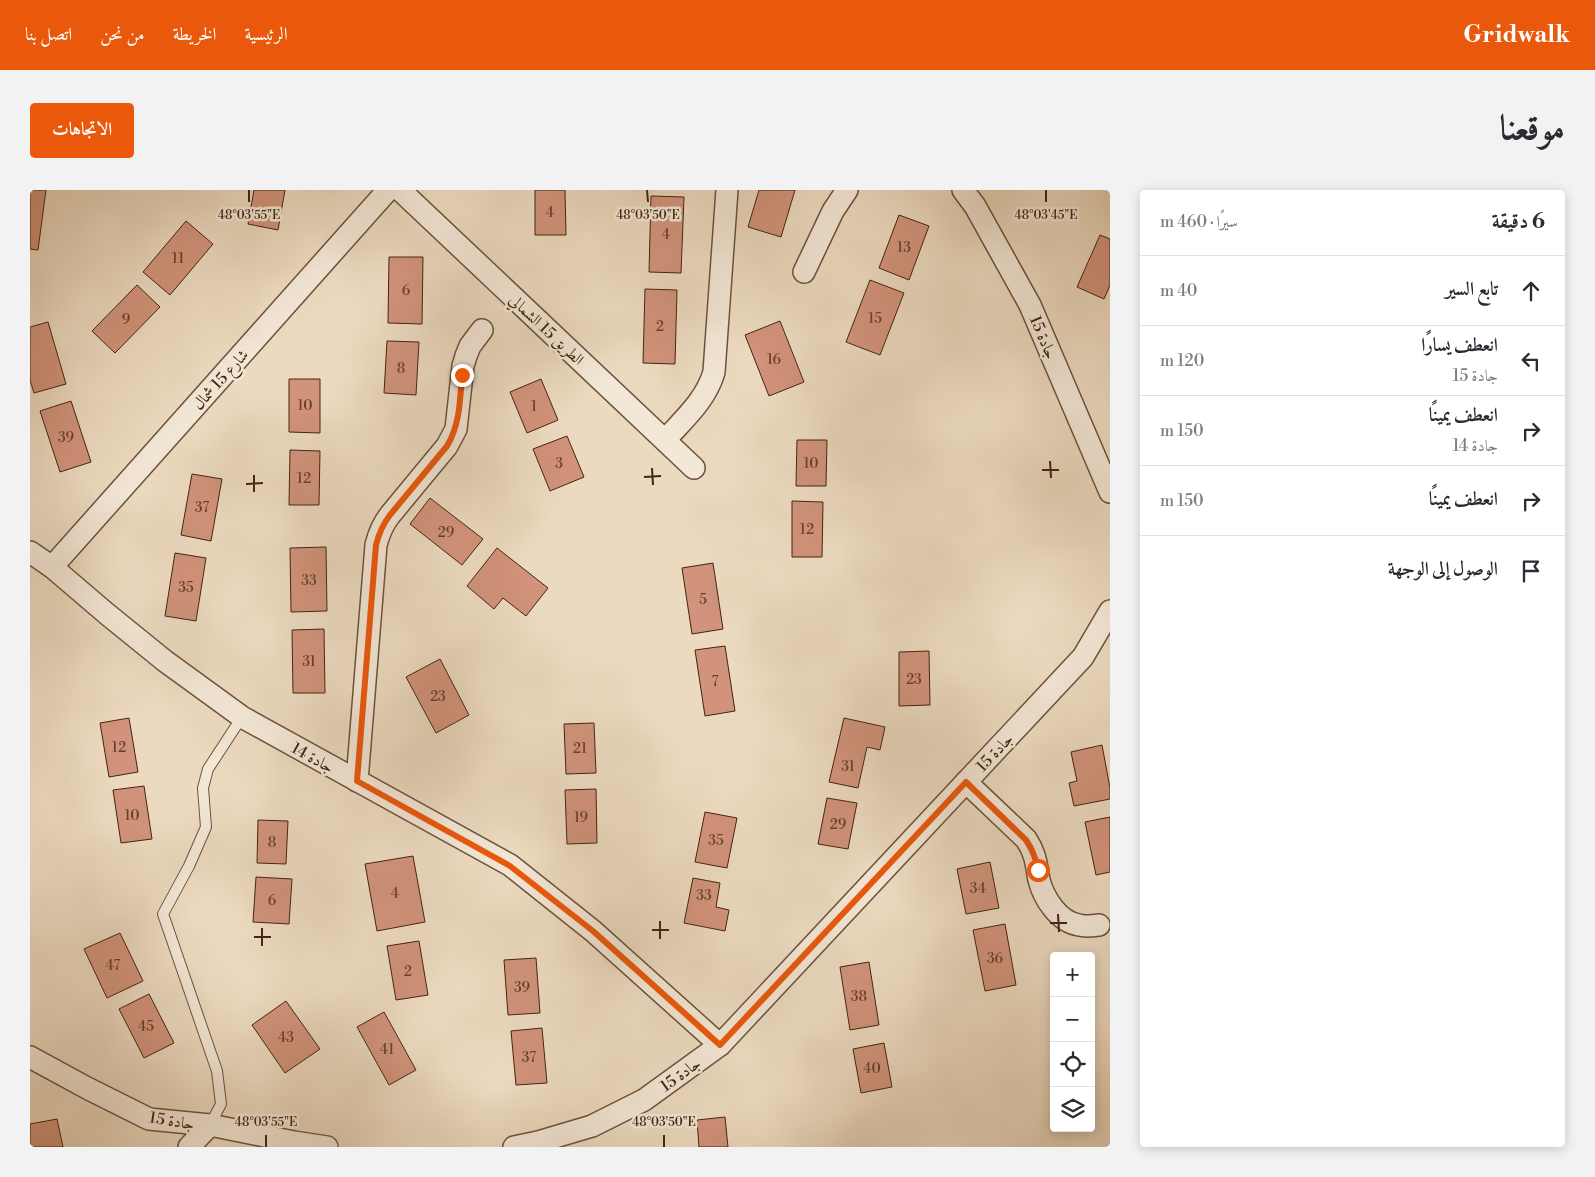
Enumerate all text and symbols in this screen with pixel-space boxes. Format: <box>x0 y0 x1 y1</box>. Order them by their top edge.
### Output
text: Gridwalk <box>1463 20 1570 50</box>
text: اتصل بنا <box>25 23 72 46</box>
text: من نحن <box>100 23 145 46</box>
text: الخريطة <box>173 23 216 46</box>
text: الرئيسية <box>244 23 288 46</box>
button: الاتجاهات <box>30 103 134 158</box>
text: موقعنا <box>1500 107 1565 150</box>
house number: 4 <box>546 204 554 222</box>
text: 48°03'55"E <box>218 208 280 223</box>
text: 48°03'50"E <box>616 208 680 223</box>
text: 48°03'45"E <box>1015 208 1077 223</box>
text: 6 دقيقة <box>1492 209 1545 235</box>
text: سيرًا · 460 m <box>1160 212 1238 232</box>
house number: 4 <box>662 226 670 244</box>
house number: 13 <box>897 239 911 257</box>
house number: 11 <box>172 250 184 268</box>
text: تابع السير <box>1445 277 1498 301</box>
icon: ahead <box>1517 277 1545 305</box>
text: 40 m <box>1160 281 1197 301</box>
house number: 6 <box>402 282 411 300</box>
street label: الطريق 15 الشمالي <box>503 290 588 371</box>
house number: 15 <box>868 310 882 328</box>
house number: 9 <box>122 311 130 329</box>
street label: جادة 15 <box>1025 313 1061 362</box>
house number: 2 <box>656 318 664 336</box>
text: انعطف يسارًا <box>1421 333 1498 357</box>
street label: شارع 15 شمال <box>188 345 255 416</box>
icon: left <box>1517 347 1545 375</box>
house number: 16 <box>767 351 782 369</box>
text: 120 m <box>1160 351 1204 371</box>
house number: 8 <box>397 360 405 378</box>
route end <box>451 364 474 387</box>
text: جادة 15 <box>1453 366 1498 386</box>
house number: 10 <box>298 397 312 415</box>
house number: 1 <box>531 398 537 416</box>
text: انعطف يمينًا <box>1429 403 1498 427</box>
icon: right <box>1517 417 1545 445</box>
text: 150 m <box>1160 421 1204 441</box>
house number: 39 <box>58 429 74 447</box>
text: جادة 14 <box>1452 436 1498 456</box>
house number: 3 <box>555 455 563 473</box>
house number: 10 <box>804 455 818 473</box>
house number: 12 <box>297 470 311 488</box>
text: انعطف يمينًا <box>1429 487 1498 511</box>
icon: right <box>1517 487 1545 515</box>
text: 150 m <box>1160 491 1204 511</box>
house number: 37 <box>195 499 209 517</box>
house number: 12 <box>800 521 814 539</box>
house number: 29 <box>438 524 454 542</box>
text: الوصول إلى الوجهة <box>1388 557 1498 581</box>
icon: arrive <box>1517 557 1545 585</box>
house number: 33 <box>301 572 317 590</box>
house number: 35 <box>178 579 194 597</box>
house number: 5 <box>699 591 707 609</box>
house number: 31 <box>302 653 316 671</box>
house number: 23 <box>906 671 922 689</box>
house number: 7 <box>711 673 719 691</box>
house number: 23 <box>430 688 446 706</box>
street label: جادة 15 <box>972 729 1018 776</box>
street label: جادة 14 <box>288 738 337 778</box>
house number: 12 <box>112 739 126 757</box>
house number: 21 <box>573 740 587 758</box>
house number: 31 <box>841 758 855 776</box>
house number: 10 <box>125 807 139 825</box>
house number: 19 <box>574 809 588 827</box>
house number: 29 <box>830 816 846 834</box>
house number: 35 <box>708 832 724 850</box>
house number: 8 <box>268 834 276 852</box>
route start <box>1027 859 1050 882</box>
house number: 34 <box>970 880 986 898</box>
house number: 4 <box>391 885 399 903</box>
house number: 33 <box>696 887 712 905</box>
house number: 6 <box>268 892 277 910</box>
house number: 36 <box>987 950 1004 968</box>
map controls <box>1050 952 1095 1132</box>
button: + <box>1050 952 1095 997</box>
house number: 47 <box>106 957 120 975</box>
house number: 2 <box>404 963 412 981</box>
house number: 39 <box>514 979 530 997</box>
house number: 38 <box>851 988 867 1006</box>
button: − <box>1050 997 1095 1042</box>
house number: 45 <box>138 1018 154 1036</box>
house number: 43 <box>278 1029 294 1047</box>
house number: 41 <box>380 1041 394 1059</box>
button: locate <box>1050 1042 1095 1087</box>
house number: 37 <box>522 1049 536 1067</box>
street label: جادة 15 <box>656 1053 705 1096</box>
house number: 40 <box>863 1060 881 1078</box>
button: layers <box>1050 1087 1095 1132</box>
street label: جادة 15 <box>148 1108 196 1134</box>
text: 48°03'55"E <box>235 1115 297 1130</box>
text: 48°03'50"E <box>632 1115 696 1130</box>

